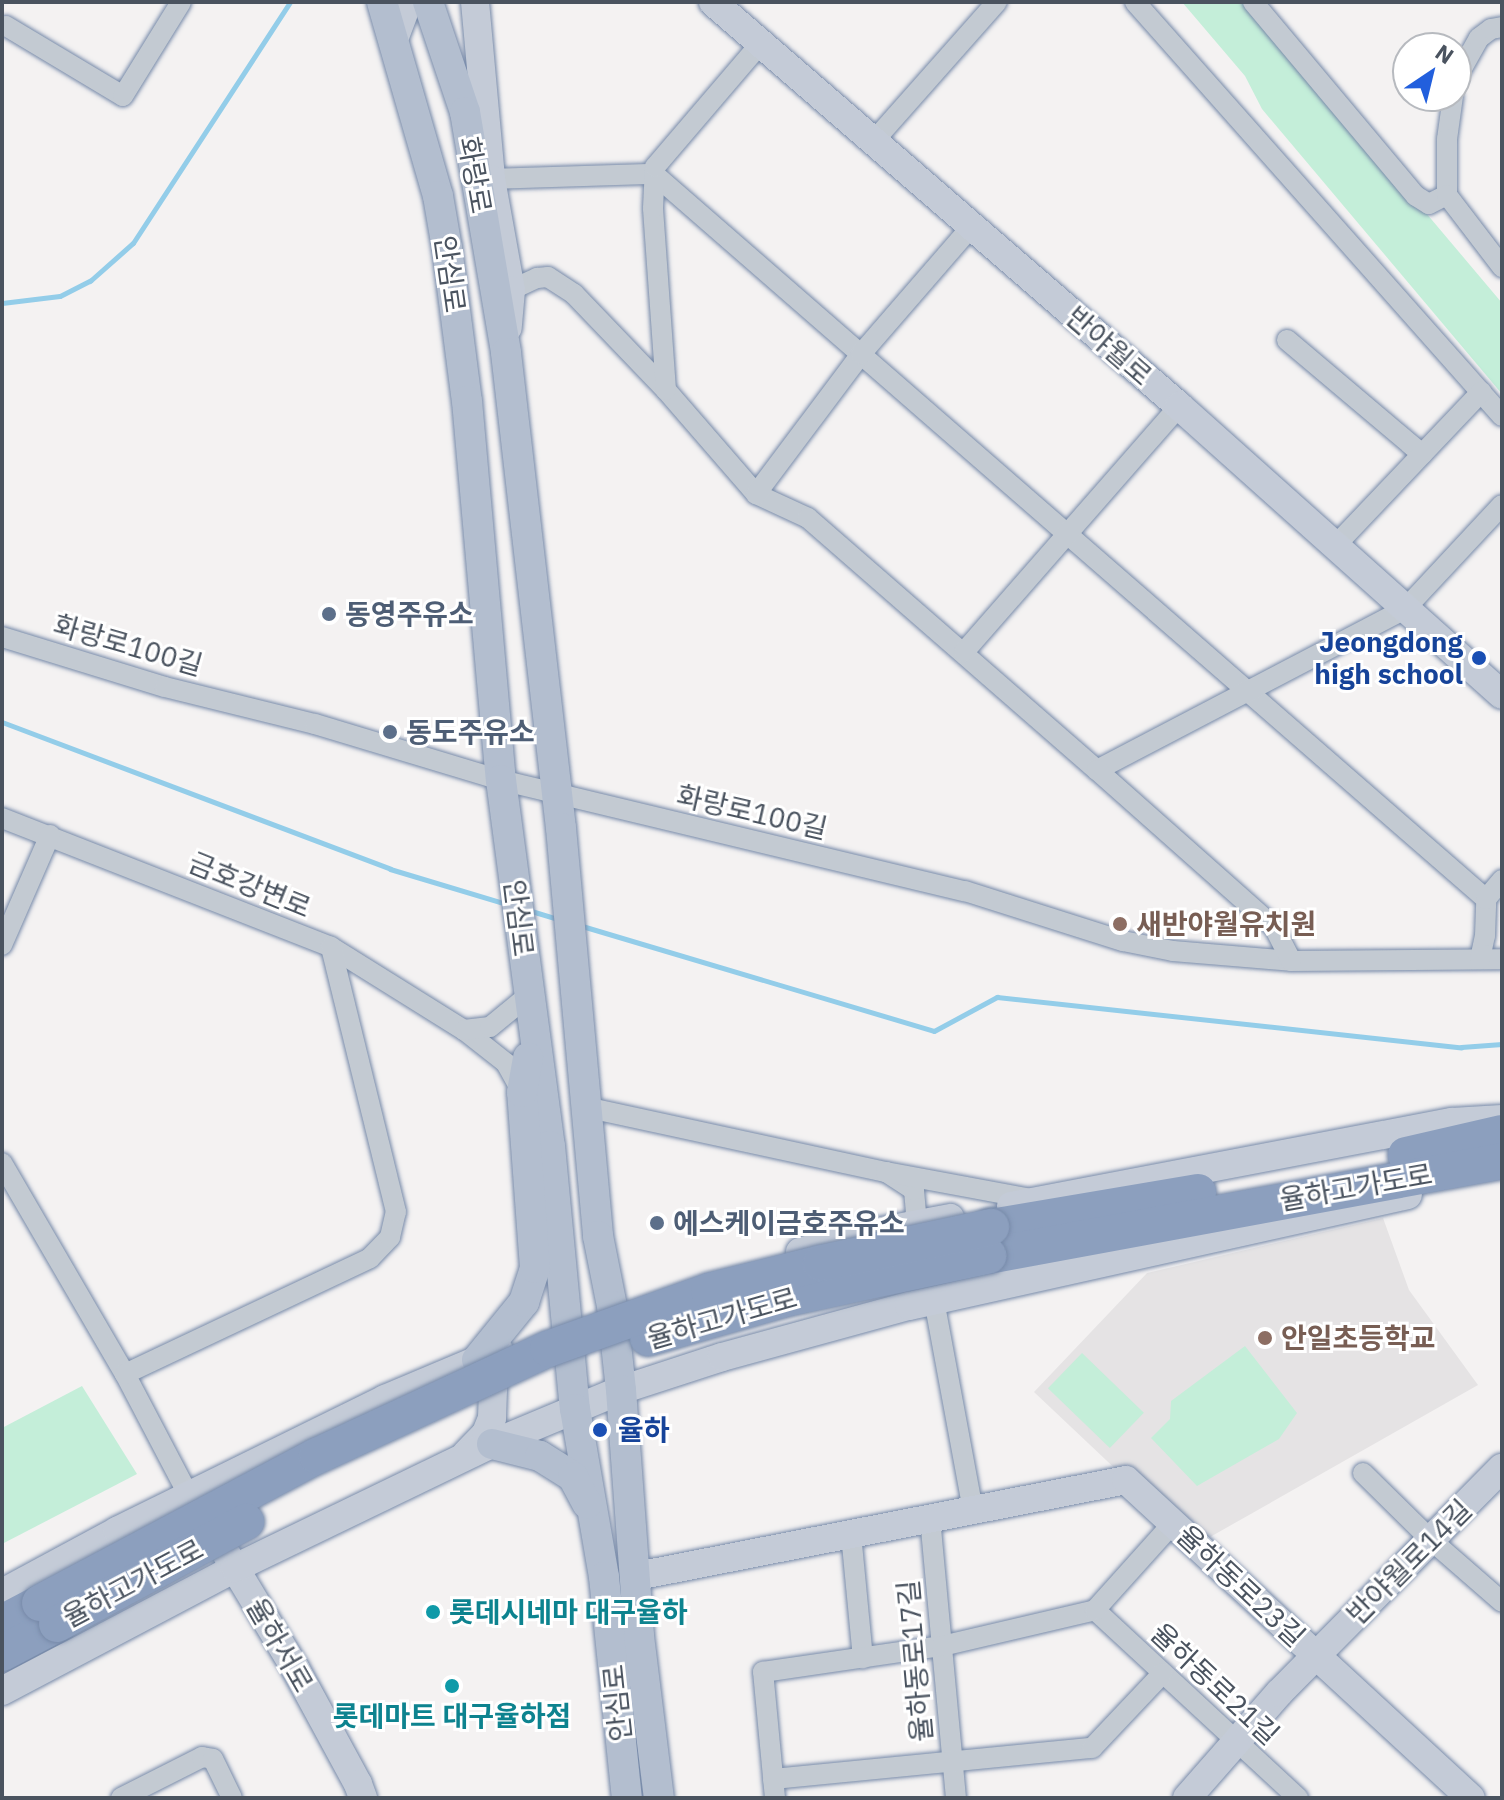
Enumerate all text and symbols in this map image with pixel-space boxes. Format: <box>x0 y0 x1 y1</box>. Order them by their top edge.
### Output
north arrow <box>1392 32 1472 112</box>
text: N <box>1430 37 1460 70</box>
street label: 화랑로 <box>452 134 498 216</box>
street label: 안심로 <box>428 233 472 315</box>
street label: 반야월로 <box>1059 300 1159 392</box>
place label: 동영주유소 <box>345 597 474 631</box>
marker: 동영주유소 <box>320 605 338 623</box>
street label: 화랑로100길 <box>50 608 206 682</box>
place label: Jeongdong high school <box>1314 625 1463 691</box>
marker: Jeongdong high school <box>1470 649 1488 667</box>
place label: 동도주유소 <box>406 715 535 749</box>
marker: 동도주유소 <box>381 723 399 741</box>
street label: 화랑로100길 <box>673 778 831 846</box>
street label: 금호강변로 <box>184 845 316 925</box>
street label: 안심로 <box>498 878 540 958</box>
place label: 새반야월유치원 <box>1136 907 1316 941</box>
marker: 새반야월유치원 <box>1111 915 1129 933</box>
street label: 율하고가도로 <box>1277 1157 1435 1217</box>
place label: 에스케이금호주유소 <box>673 1206 905 1240</box>
marker: 에스케이금호주유소 <box>648 1214 666 1232</box>
street label: 율하고가도로 <box>643 1281 801 1355</box>
place label: 안일초등학교 <box>1281 1321 1436 1355</box>
marker: 안일초등학교 <box>1256 1329 1274 1347</box>
place label: 율하 <box>618 1413 670 1447</box>
marker: 율하 <box>589 1419 611 1441</box>
street label: 반야월로14길 <box>1340 1493 1478 1631</box>
street label: 율하동로23길 <box>1170 1518 1312 1654</box>
street label: 율하고가도로 <box>57 1532 209 1634</box>
street label: 율하동로17길 <box>891 1579 939 1743</box>
street label: 율하서로 <box>240 1592 320 1698</box>
place label: 롯데시네마 대구율하 <box>449 1595 687 1629</box>
marker: 롯데시네마 대구율하 <box>424 1603 442 1621</box>
street label: 율하동로21길 <box>1144 1616 1286 1752</box>
street label: 안심로 <box>596 1663 638 1743</box>
marker: 롯데마트 대구율하점 <box>443 1677 461 1695</box>
place label: 롯데마트 대구율하점 <box>333 1699 571 1733</box>

